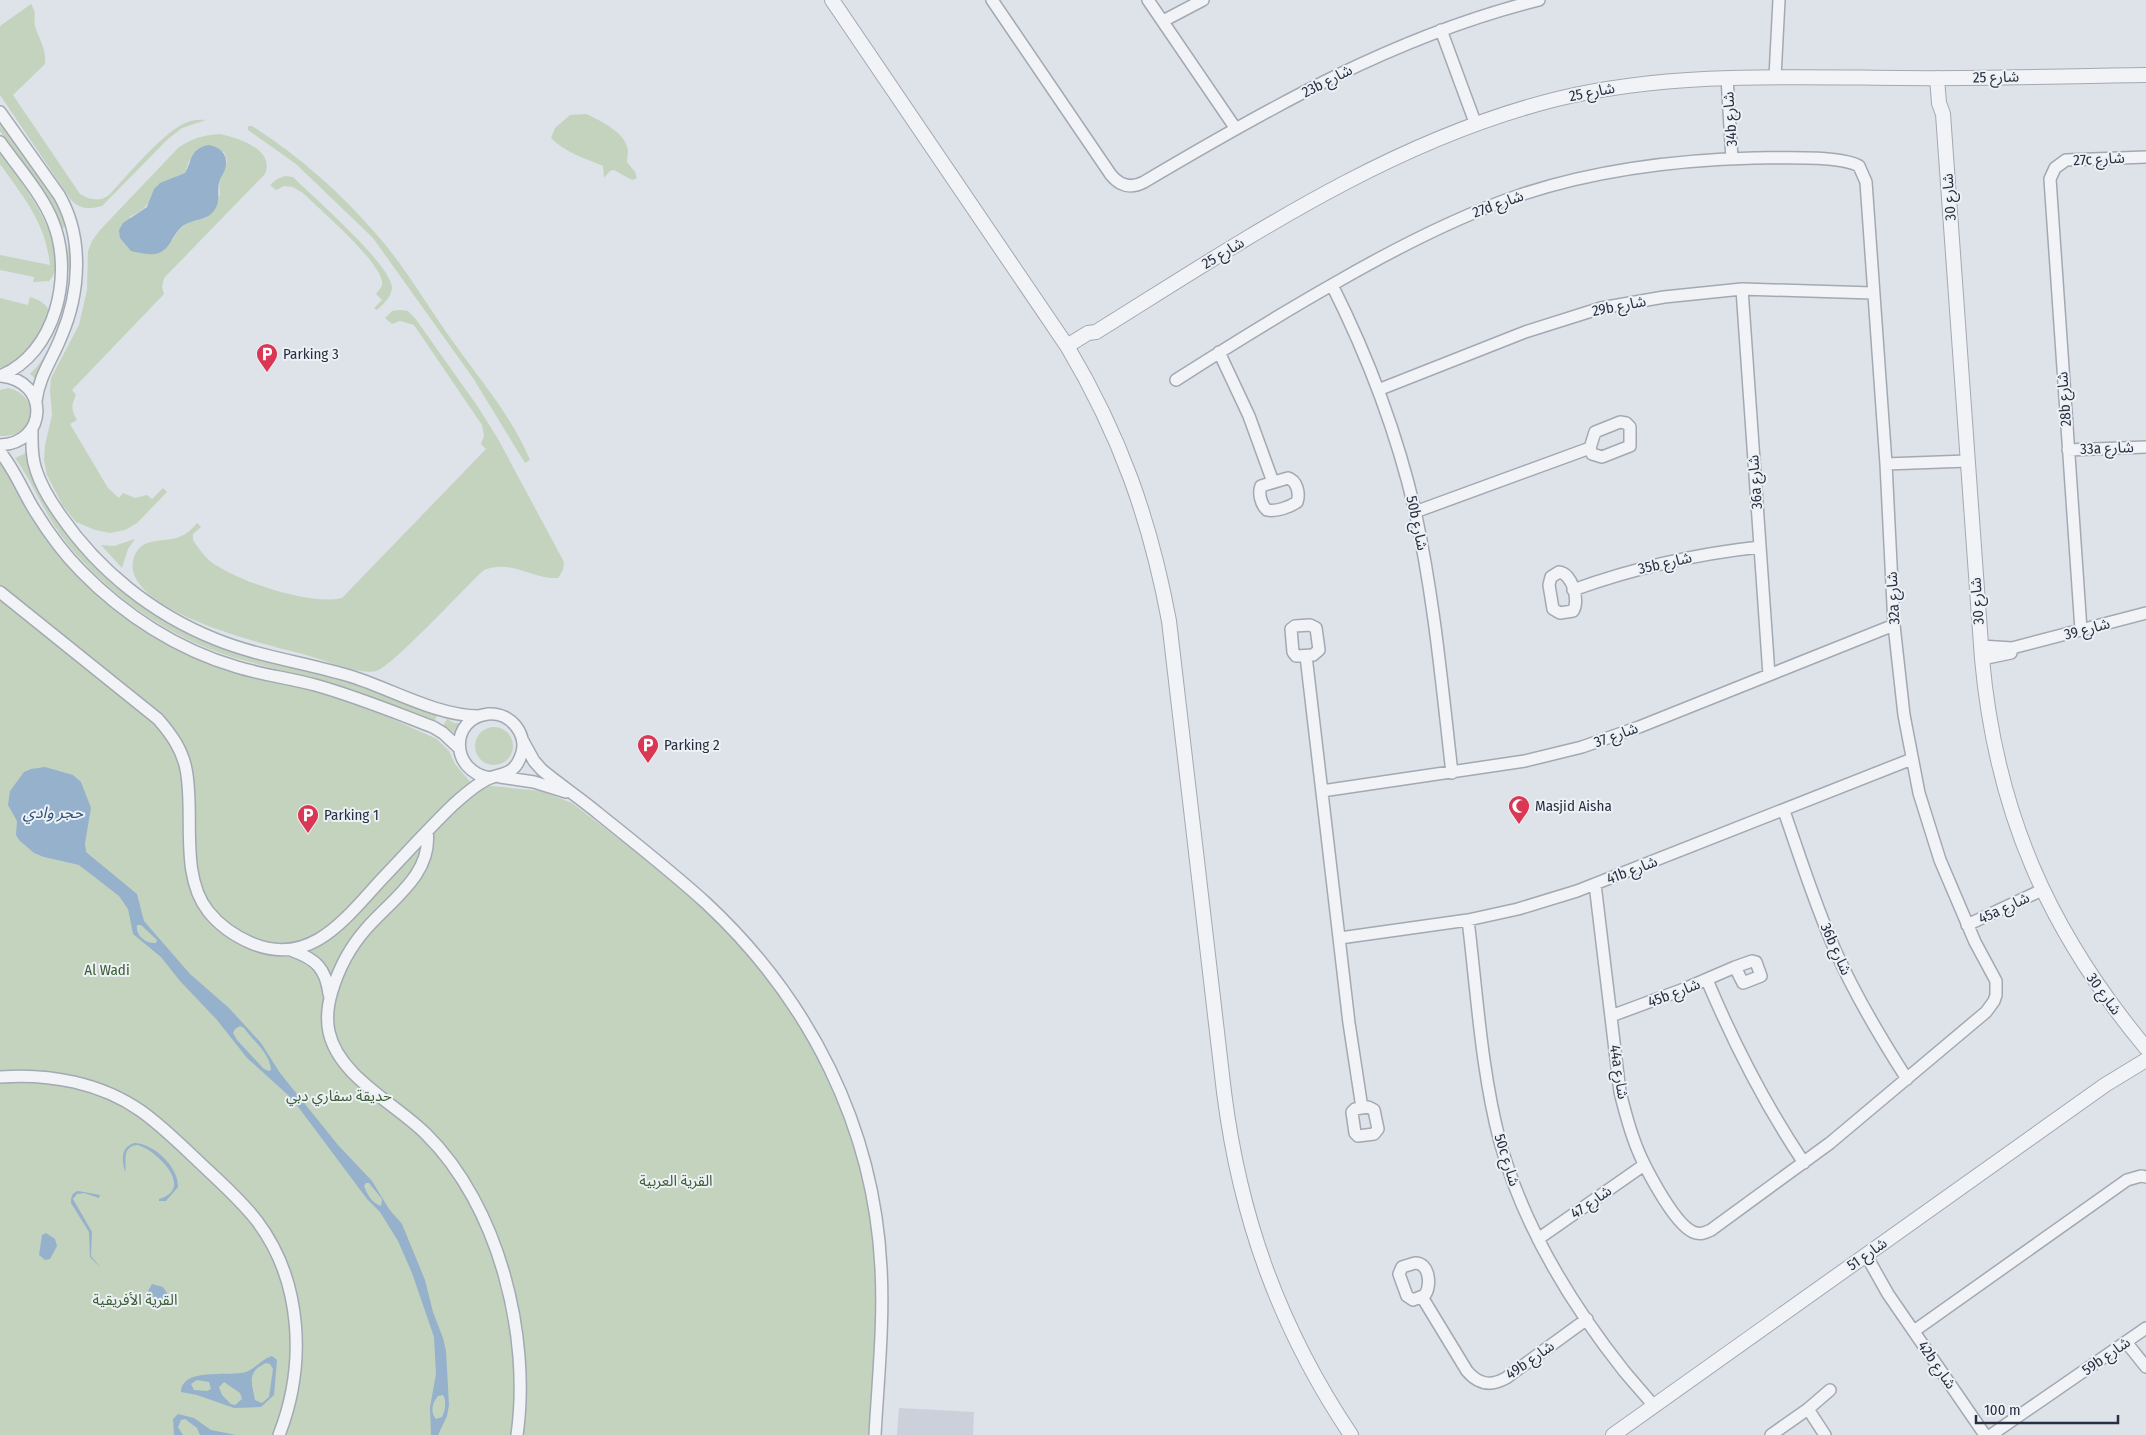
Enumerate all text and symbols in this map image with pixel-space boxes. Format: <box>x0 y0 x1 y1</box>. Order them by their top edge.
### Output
street label: 23b شارع <box>1299 61 1357 104</box>
street label: شارع 25 <box>1973 68 2020 89</box>
street label: شارع 25 <box>1568 79 1617 108</box>
street label: 34b شارع <box>1719 91 1744 147</box>
street label: 27c شارع <box>2073 149 2125 172</box>
street label: شارع 30 <box>1938 172 1963 221</box>
street label: 27d شارع <box>1470 186 1527 224</box>
street label: شارع 25 <box>1199 233 1249 275</box>
street label: 29b شارع <box>1591 292 1648 323</box>
parking icon: Parking 3 <box>255 342 279 373</box>
place label: Parking 3 <box>283 345 339 363</box>
street label: 28b شارع <box>2053 371 2078 427</box>
street label: 33a شارع <box>2080 438 2134 461</box>
street label: 36a شارع <box>1744 454 1769 510</box>
street label: 50b شارع <box>1399 494 1432 553</box>
street label: 35b شارع <box>1636 548 1694 581</box>
street label: 32a شارع <box>1883 571 1906 625</box>
street label: شارع 30 <box>1966 576 1991 625</box>
street label: شارع 39 <box>2062 614 2113 647</box>
street label: شارع 37 <box>1592 719 1642 754</box>
parking icon: Parking 2 <box>636 733 660 764</box>
place label: Parking 2 <box>664 736 720 754</box>
mosque icon: Masjid Aisha <box>1507 794 1531 825</box>
place label: Masjid Aisha <box>1535 797 1612 815</box>
water label: حجر وادي <box>23 803 84 825</box>
parking icon: Parking 1 <box>296 803 320 834</box>
place label: Parking 1 <box>324 806 379 824</box>
street label: 41b شارع <box>1604 852 1661 891</box>
street label: 45a شارع <box>1976 888 2034 930</box>
street label: 36b شارع <box>1814 920 1855 979</box>
park label: Al Wadi <box>84 961 130 979</box>
street label: شارع 30 <box>2080 970 2125 1020</box>
street label: 45b شارع <box>1645 975 1704 1014</box>
street label: 44a شارع <box>1603 1044 1632 1101</box>
park label: حديقة سفاري دبي <box>286 1087 392 1107</box>
street label: 50c شارع <box>1488 1132 1524 1189</box>
park label: القرية العربية <box>639 1172 713 1190</box>
street label: شارع 47 <box>1567 1181 1617 1225</box>
street label: شارع 51 <box>1843 1234 1892 1277</box>
park label: القرية الأفريقية <box>93 1291 177 1309</box>
street label: 59b شارع <box>2078 1333 2135 1382</box>
street label: 49b شارع <box>1502 1337 1560 1386</box>
street label: 42b شارع <box>1912 1338 1960 1394</box>
scale bar <box>1976 1392 2118 1424</box>
text: 100 m <box>1984 1401 2021 1419</box>

